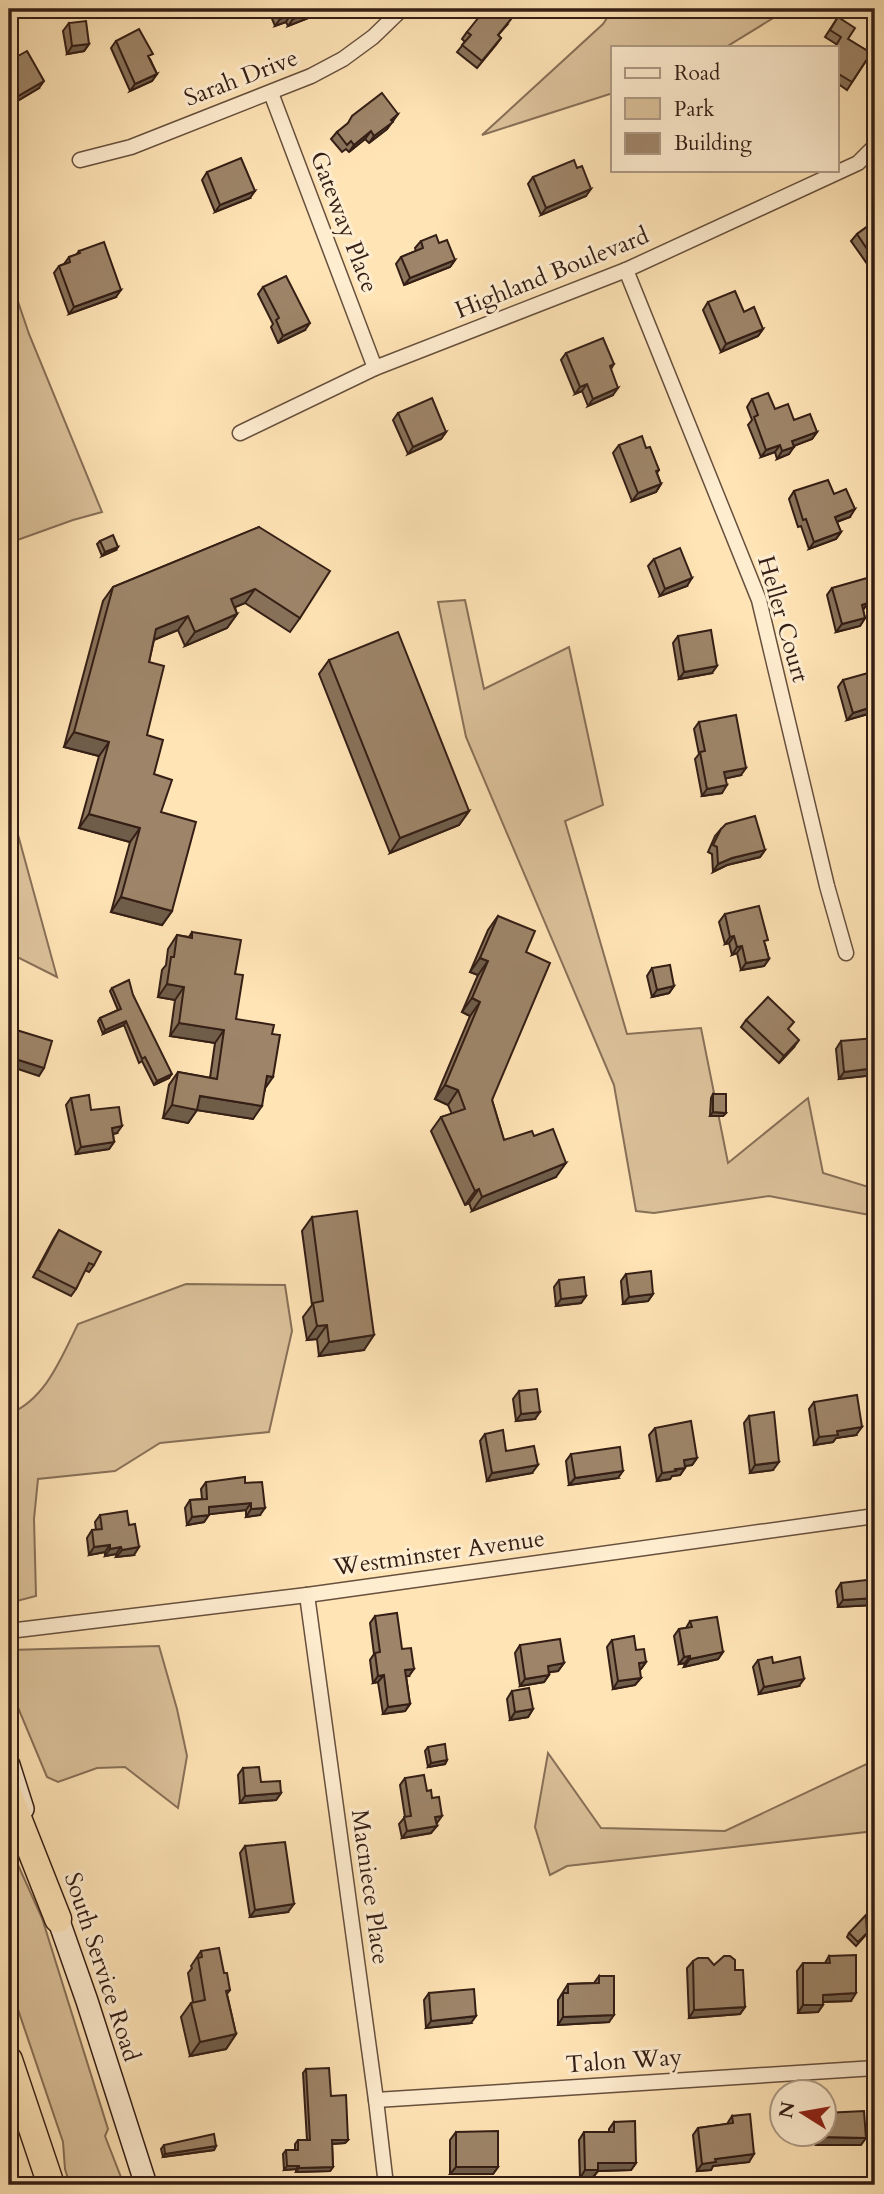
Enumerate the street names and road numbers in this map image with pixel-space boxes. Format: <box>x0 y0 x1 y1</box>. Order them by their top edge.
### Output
street label: Sarah Drive <box>179 41 303 115</box>
street label: Gateway Place <box>302 146 386 298</box>
street label: Highland Boulevard <box>450 219 654 327</box>
street label: Heller Court <box>749 552 817 686</box>
street label: Westminster Avenue <box>330 1522 547 1584</box>
street label: Macniece Place <box>343 1807 397 1967</box>
street label: South Service Road <box>56 1868 148 2066</box>
street label: Talon Way <box>565 2040 684 2082</box>

